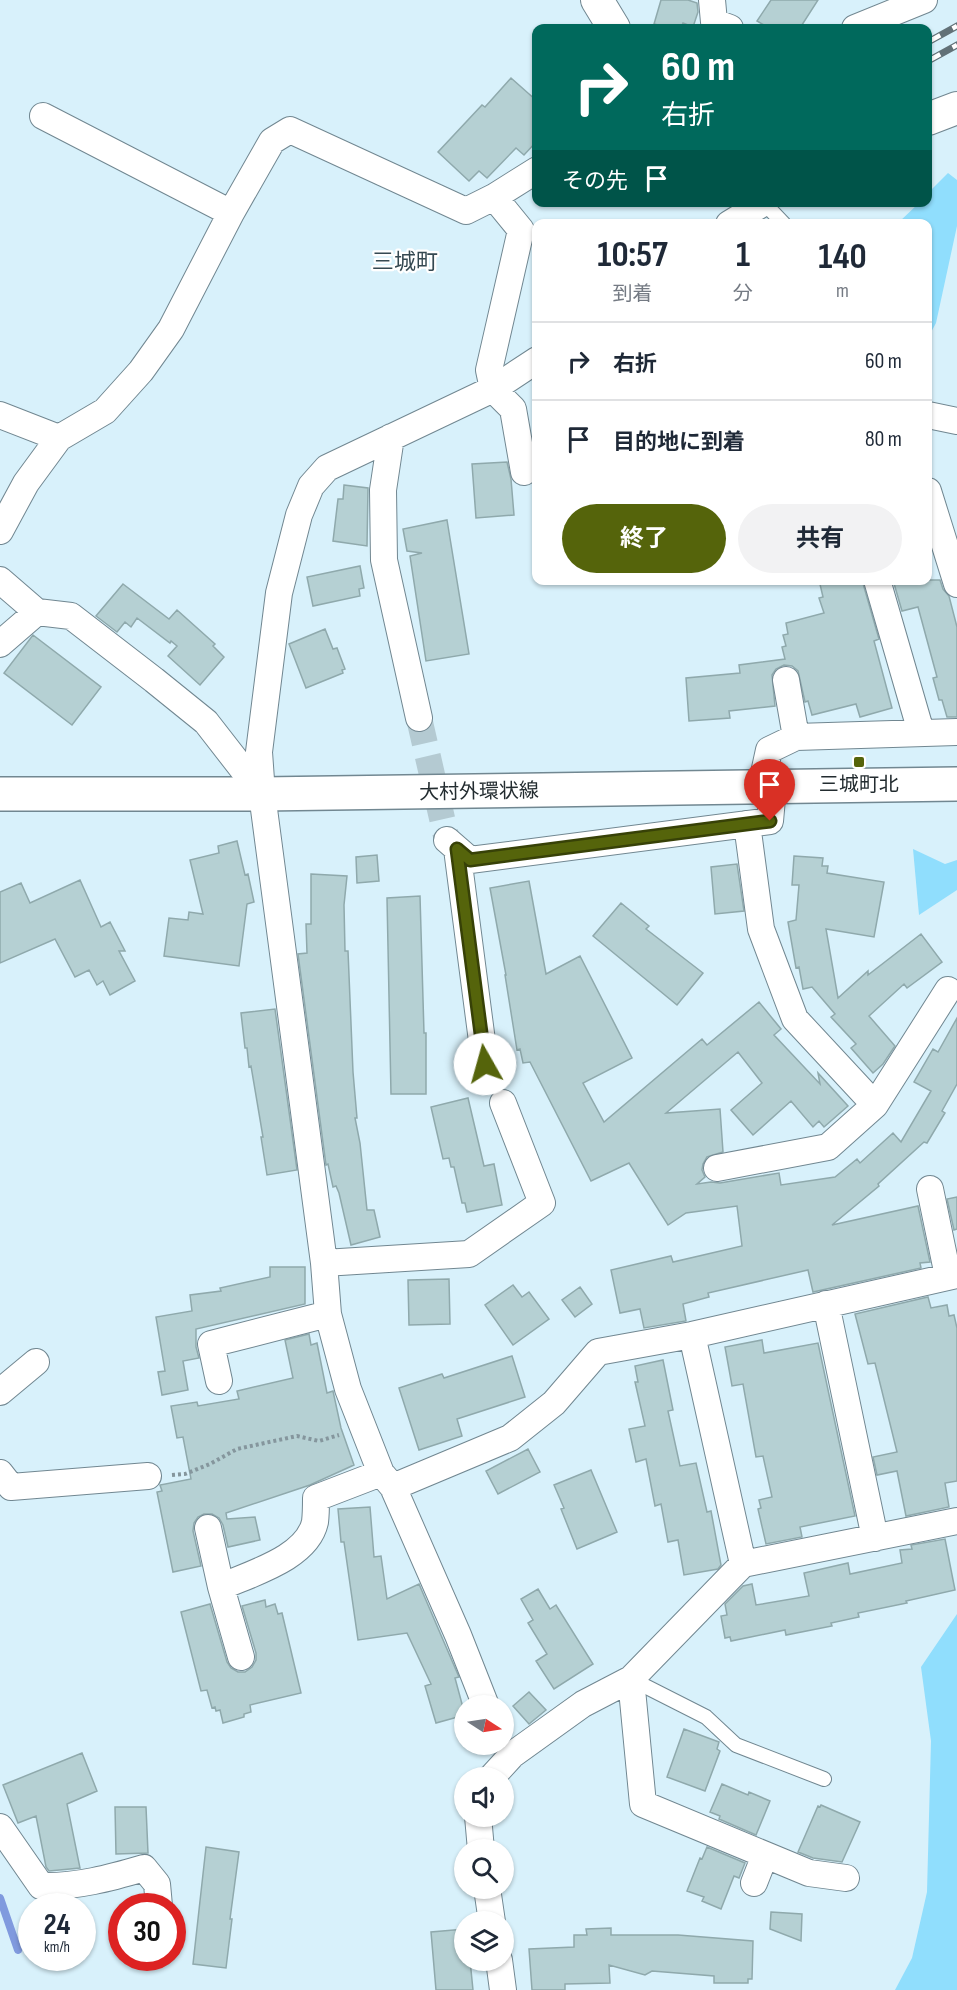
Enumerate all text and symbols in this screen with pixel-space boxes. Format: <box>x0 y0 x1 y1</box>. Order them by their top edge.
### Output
text: 60 m <box>661 42 735 93</box>
icon: right <box>562 48 640 126</box>
text: 右折 <box>661 100 715 132</box>
icon: arrive <box>640 162 673 195</box>
text: その先 <box>562 168 628 195</box>
text: 10:57 <box>597 234 668 277</box>
text: 1 <box>736 234 750 277</box>
text: 140 <box>818 236 867 279</box>
district label: 三城町 <box>372 249 438 276</box>
text: m <box>836 279 849 303</box>
text: 到着 <box>612 282 652 306</box>
text: 分 <box>733 282 753 306</box>
icon: right <box>562 345 595 378</box>
text: 60 m <box>865 348 902 375</box>
text: 右折 <box>613 351 657 378</box>
icon: arrive <box>562 423 595 456</box>
text: 80 m <box>865 426 902 453</box>
text: 目的地に到着 <box>613 429 745 456</box>
button: 終了 <box>562 504 726 573</box>
button: 共有 <box>738 504 902 573</box>
marker: 三城町北 <box>852 755 866 769</box>
pin <box>744 759 795 821</box>
icon: arrive <box>753 768 786 801</box>
place label: 三城町北 <box>819 773 899 797</box>
street label: 大村外環状線 <box>419 779 539 805</box>
position arrow <box>453 1032 517 1096</box>
north arrow <box>454 1695 514 1755</box>
map controls <box>454 1695 514 1971</box>
button: sound <box>454 1767 514 1827</box>
button: search <box>454 1839 514 1899</box>
speed limit sign: 30 <box>108 1893 186 1971</box>
text: 24 <box>44 1907 70 1943</box>
button: layers <box>454 1911 514 1971</box>
text: km/h <box>44 1938 70 1957</box>

